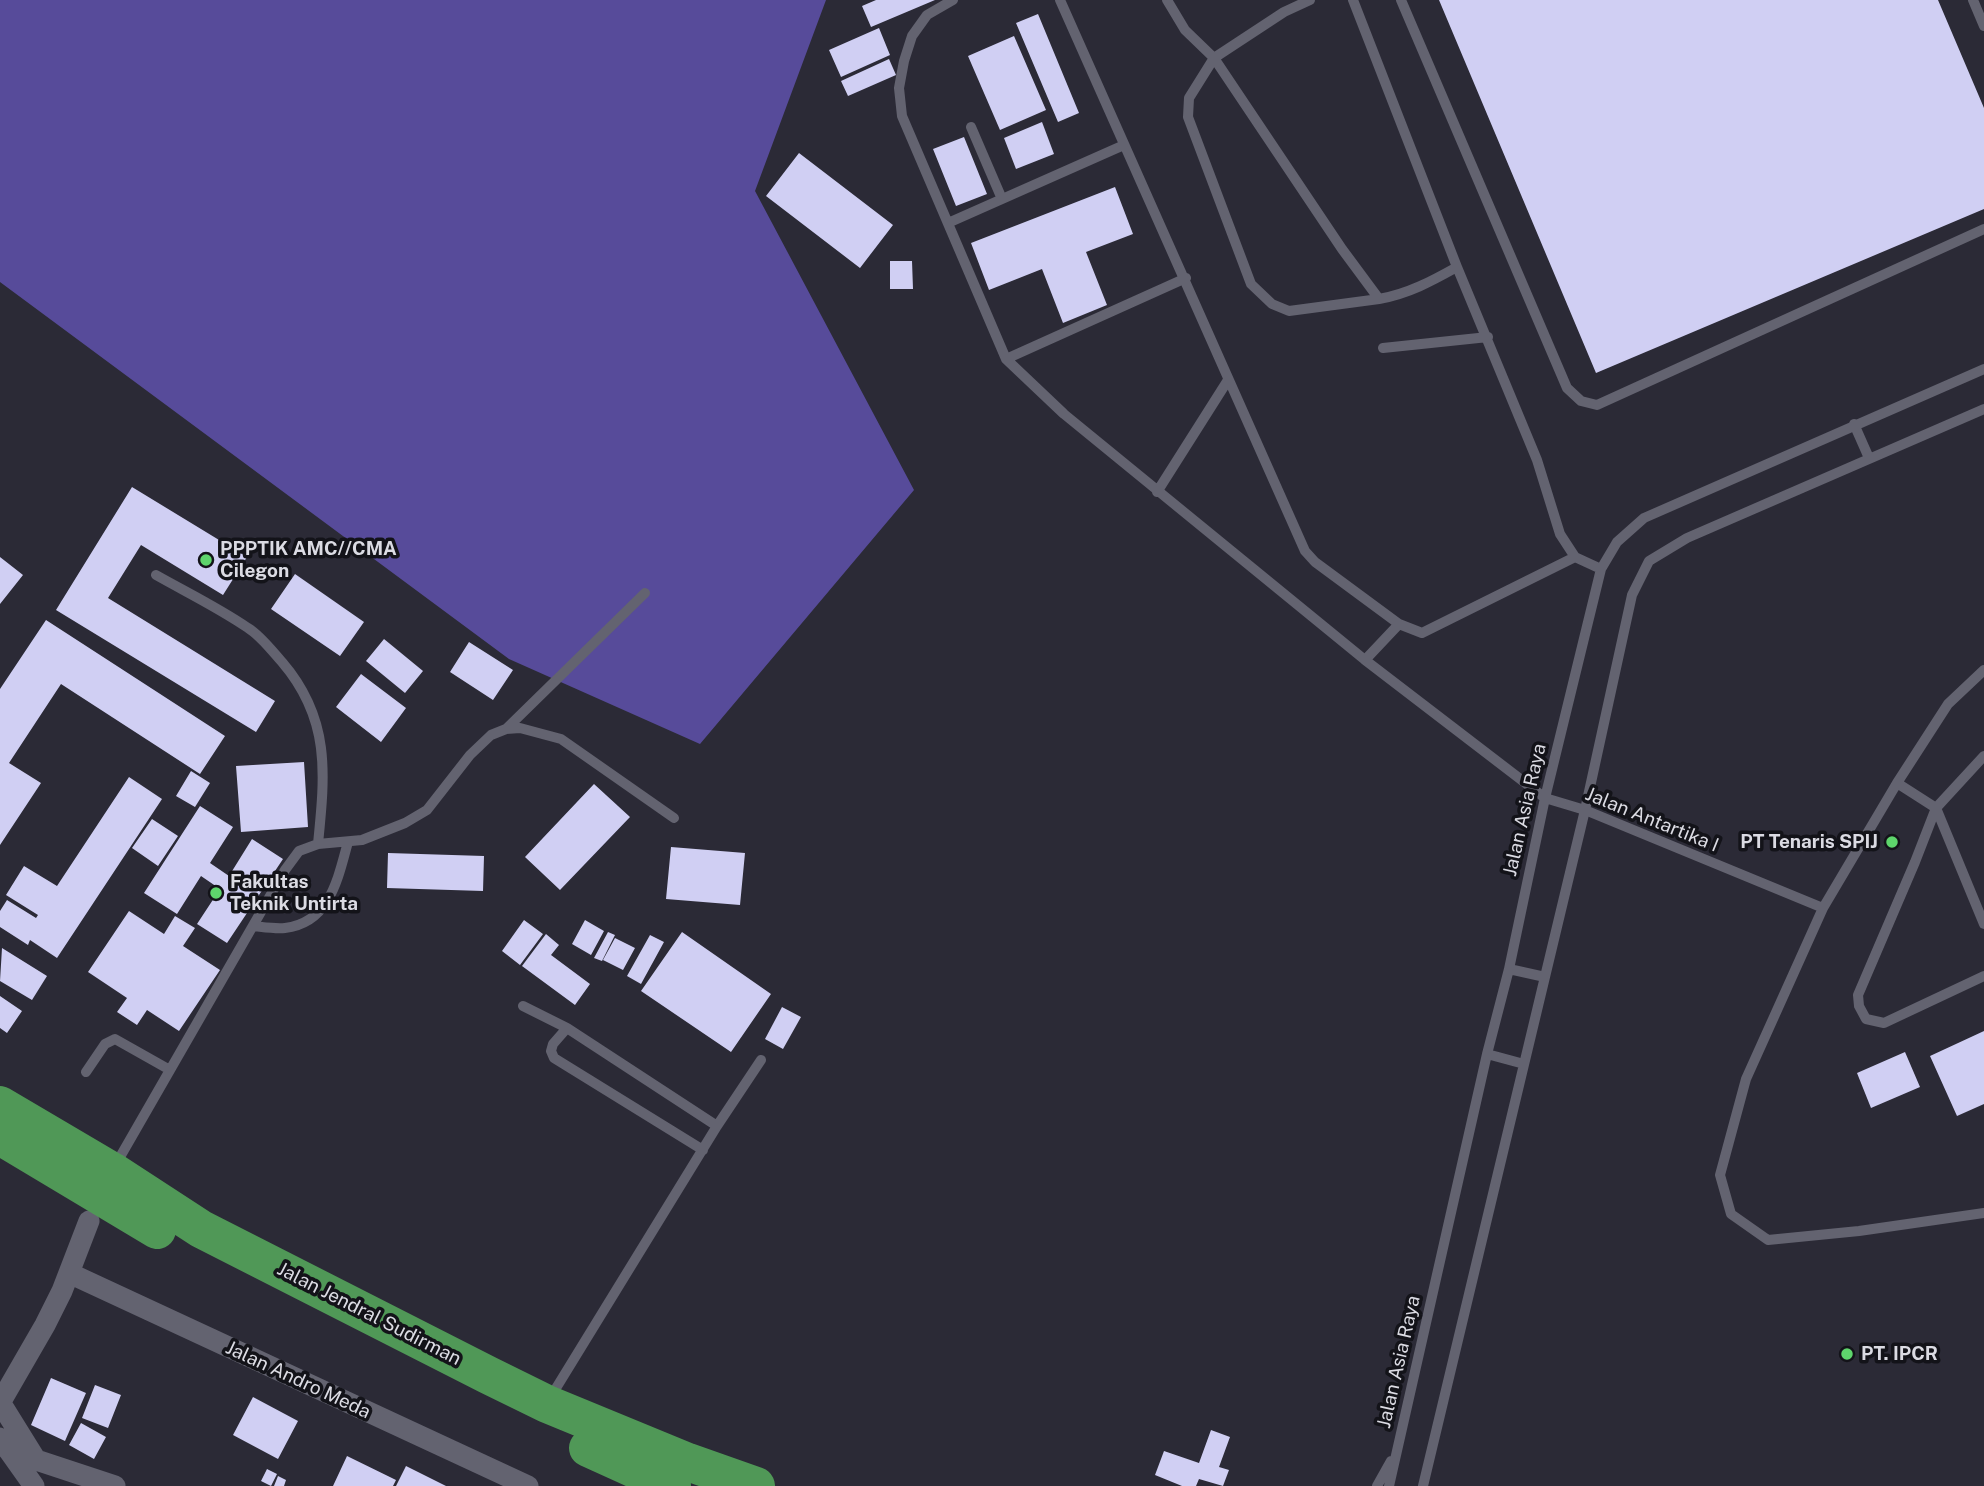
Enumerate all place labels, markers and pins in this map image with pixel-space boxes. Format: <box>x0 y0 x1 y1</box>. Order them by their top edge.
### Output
place label: PPPTIK AMC//CMA Cilegon <box>220 538 397 582</box>
marker: PPPTIK AMC//CMA Cilegon <box>198 552 214 568</box>
place label: PT Tenaris SPIJ <box>1740 831 1878 853</box>
marker: PT Tenaris SPIJ <box>1884 834 1900 850</box>
place label: Fakultas Teknik Untirta <box>230 871 358 915</box>
marker: Fakultas Teknik Untirta <box>208 885 224 901</box>
place label: PT. IPCR <box>1861 1343 1938 1365</box>
marker: PT. IPCR <box>1839 1346 1855 1362</box>

